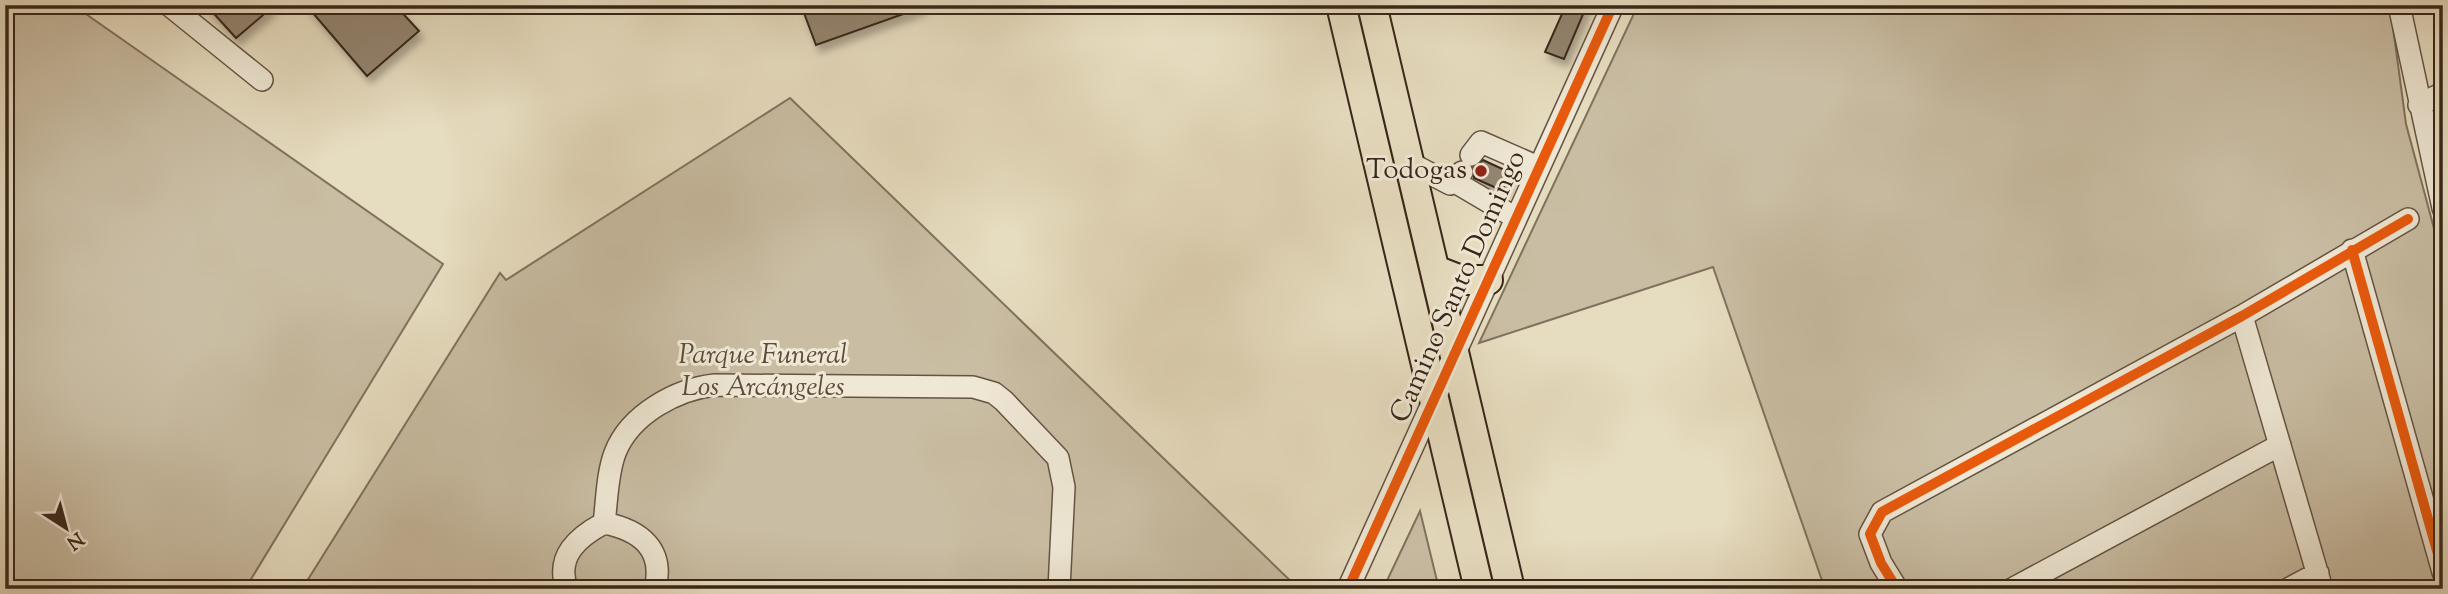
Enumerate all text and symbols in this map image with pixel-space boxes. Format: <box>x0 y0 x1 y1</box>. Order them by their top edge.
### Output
street label: Camino Santo Domingo <box>1381 144 1537 430</box>
place label: Todogas <box>1366 151 1467 191</box>
marker: Todogas <box>1473 163 1489 179</box>
park label: Parque Funeral Los Arcángeles <box>679 336 847 408</box>
north arrow <box>32 492 102 562</box>
text: N <box>60 524 89 555</box>

